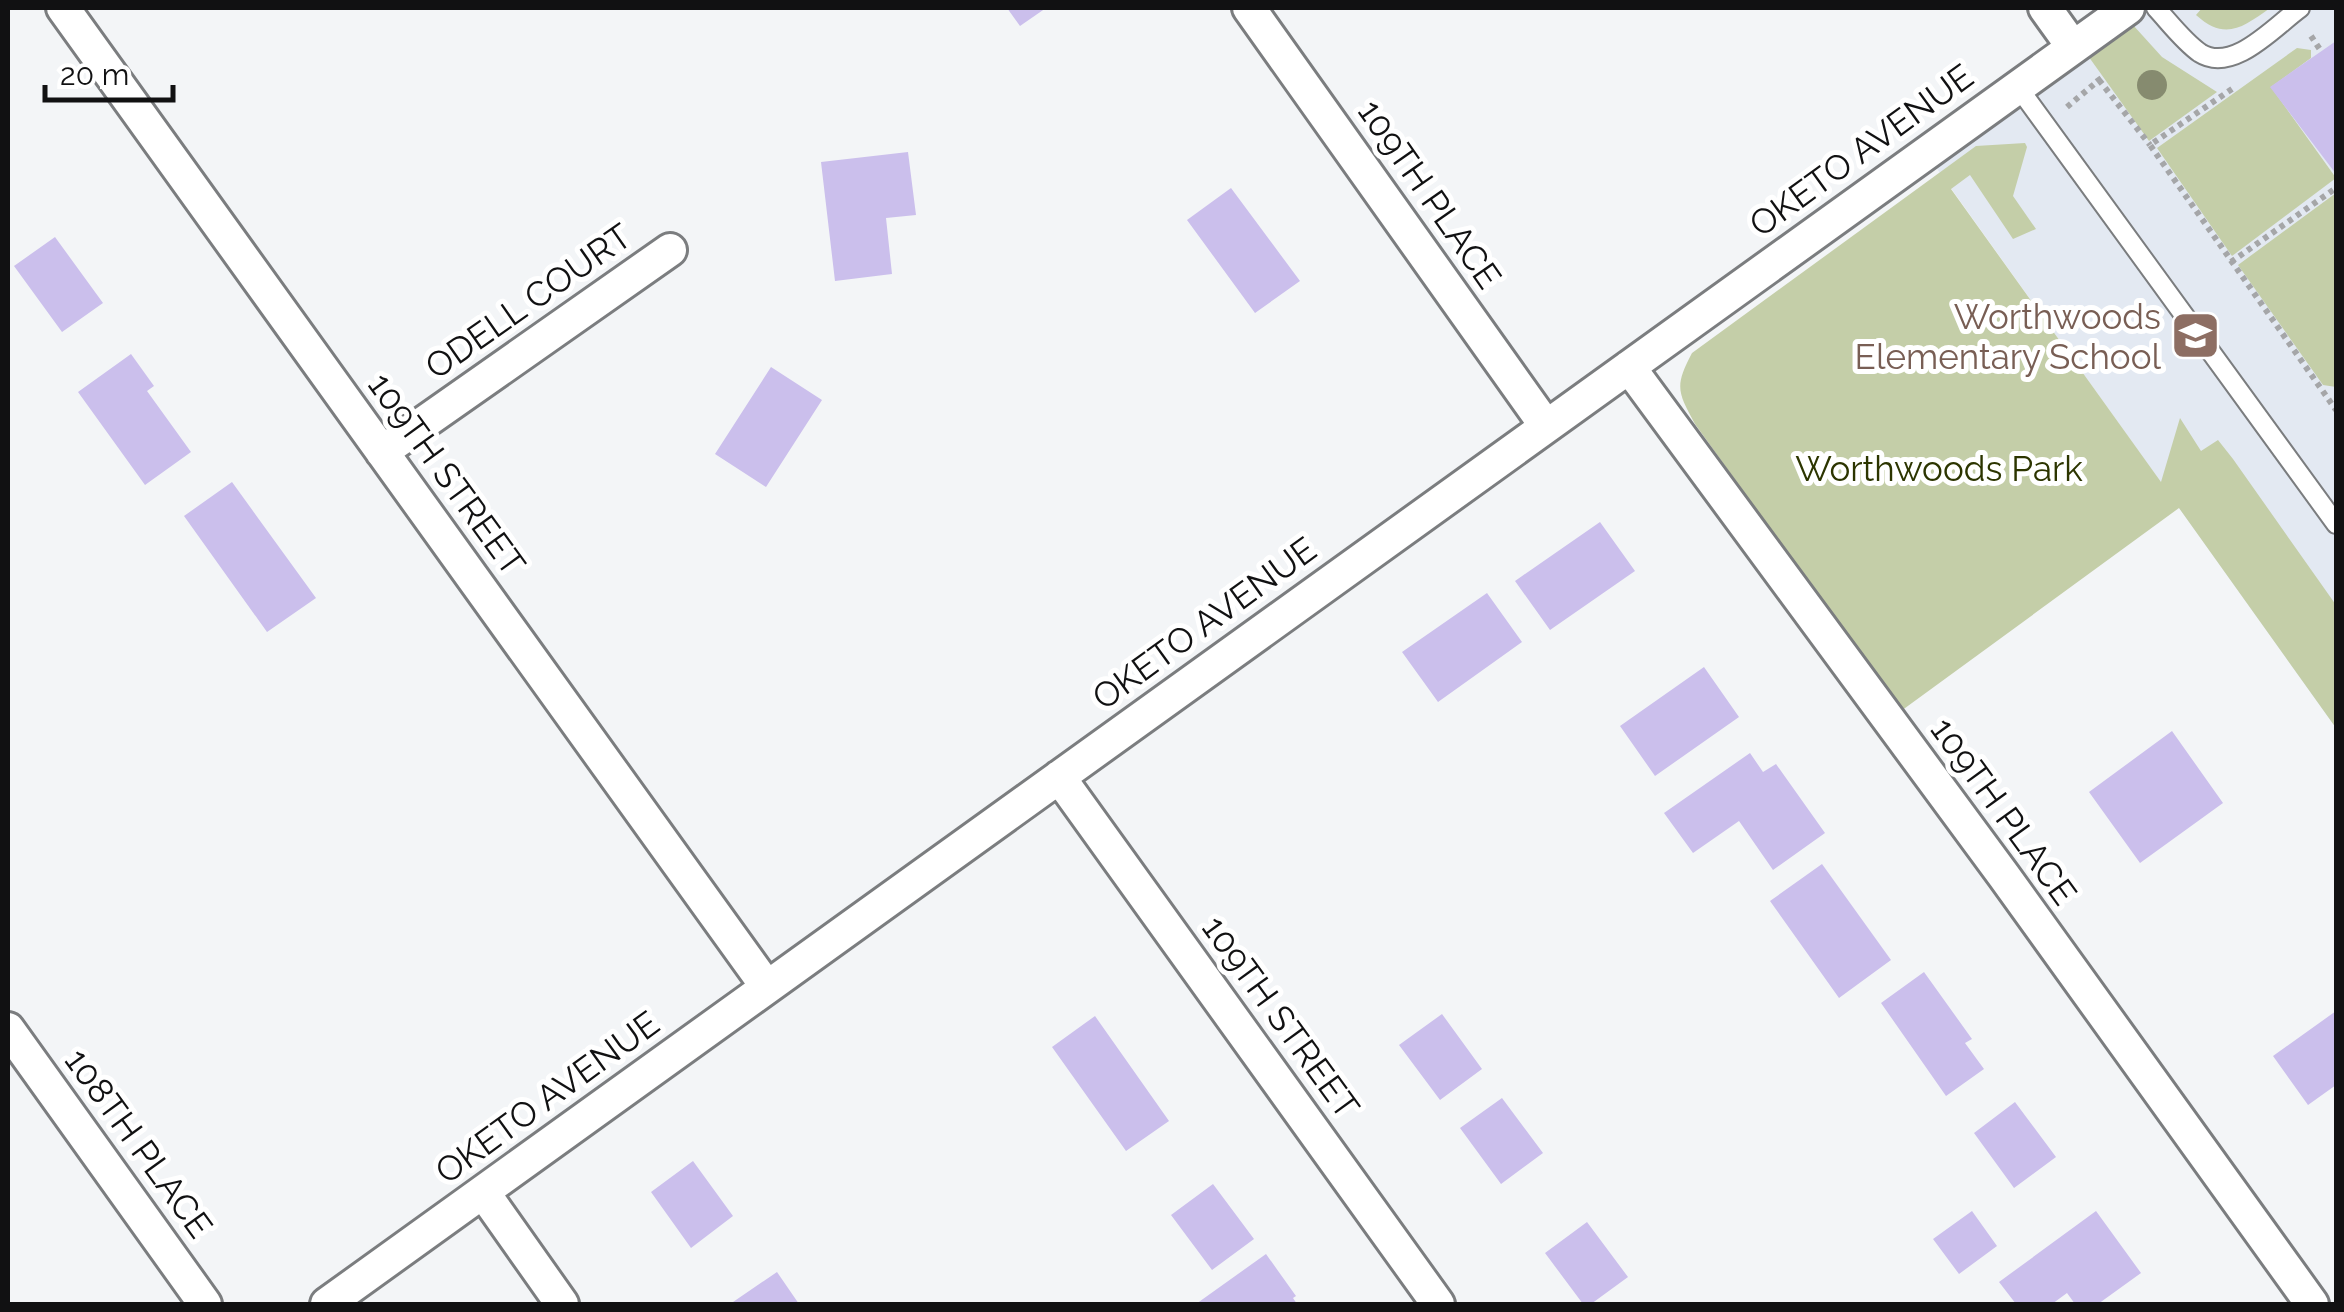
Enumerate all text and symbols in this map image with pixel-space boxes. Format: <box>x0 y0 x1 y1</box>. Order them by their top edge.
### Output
scale bar <box>45 40 172 102</box>
street label: OKETO AVENUE <box>1741 55 1981 245</box>
text: 20 m <box>60 57 129 92</box>
street label: 109TH PLACE <box>1350 92 1510 296</box>
street label: ODELL COURT <box>417 215 639 387</box>
place label: Worthwoods Elementary School <box>1855 296 2161 377</box>
school or university icon: Worthwoods Elementary School <box>2170 310 2222 362</box>
street label: 109TH STREET <box>360 365 534 583</box>
park label: Worthwoods Park <box>1795 448 2083 489</box>
street label: OKETO AVENUE <box>1084 528 1324 718</box>
street label: 109TH PLACE <box>1923 710 2085 912</box>
street label: 109TH STREET <box>1194 908 1368 1126</box>
street label: OKETO AVENUE <box>427 1002 667 1192</box>
street label: 108TH PLACE <box>57 1041 221 1245</box>

